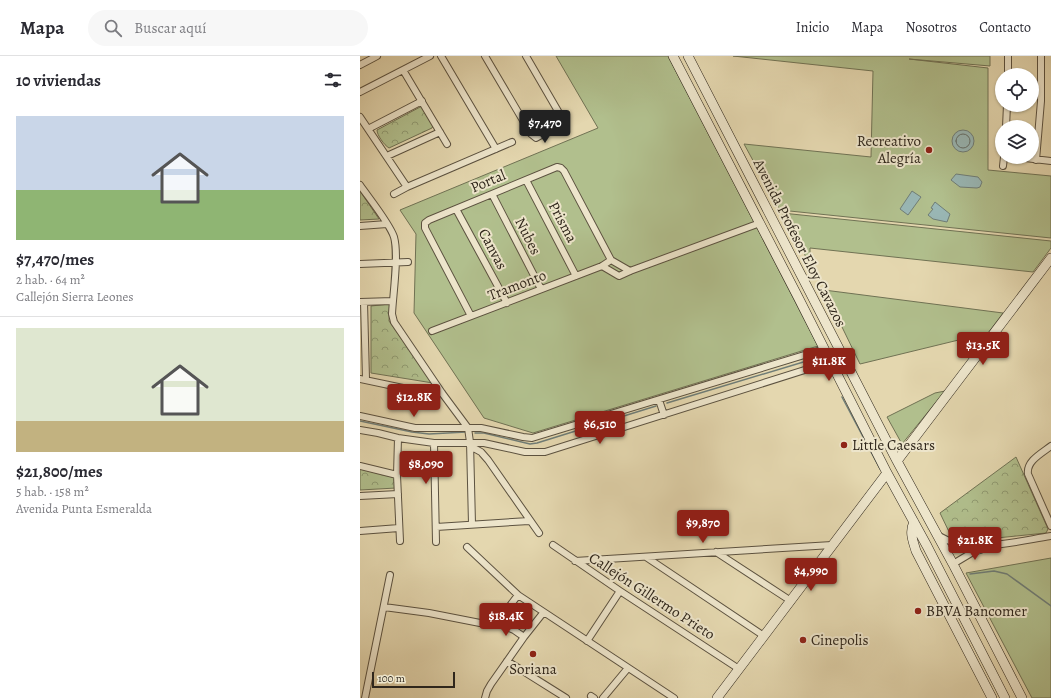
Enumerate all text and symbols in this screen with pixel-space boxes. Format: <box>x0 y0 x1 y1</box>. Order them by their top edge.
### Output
search box <box>88 10 368 46</box>
text: Mapa <box>20 15 64 41</box>
icon: search <box>102 17 124 39</box>
text: Buscar aquí <box>134 18 206 38</box>
text: Inicio <box>796 18 829 37</box>
text: Mapa <box>851 18 883 37</box>
text: Nosotros <box>905 18 957 37</box>
text: Contacto <box>979 18 1031 37</box>
map controls <box>995 68 1039 164</box>
button: locate <box>995 68 1039 112</box>
text: 10 viviendas <box>16 69 101 92</box>
icon: filters <box>322 69 344 91</box>
pin: $7,470 <box>512 110 578 144</box>
text: $7,470 <box>528 114 562 131</box>
button: layers <box>995 120 1039 164</box>
place label: Recreativo Alegría <box>857 131 921 168</box>
icon: home <box>144 142 216 214</box>
marker: Recreativo Alegría <box>924 145 934 155</box>
street label: Avenida Profesor Eloy Cavazos <box>748 155 851 331</box>
street label: Portal <box>467 165 509 197</box>
street label: Prisma <box>544 198 582 246</box>
street label: Nubes <box>510 214 546 258</box>
street label: Canvas <box>474 225 512 273</box>
text: $7,470/mes <box>16 248 94 271</box>
street label: Tramonto <box>485 265 549 305</box>
text: 2 hab. · 64 m² <box>16 271 85 288</box>
text: Callejón Sierra Leones <box>16 288 134 305</box>
pin: $13.5K <box>950 332 1016 366</box>
text: $13.5K <box>966 336 1000 353</box>
pin: $11.8K <box>796 348 862 382</box>
text: $11.8K <box>812 352 846 369</box>
icon: home <box>144 354 216 426</box>
pin: $12.8K <box>381 384 447 418</box>
text: $12.8K <box>396 388 432 405</box>
pin: $6,510 <box>567 411 633 445</box>
text: $6,510 <box>584 415 616 432</box>
place label: Little Caesars <box>852 435 935 455</box>
marker: Little Caesars <box>839 440 849 450</box>
pin: $8,090 <box>393 451 459 485</box>
text: $8,090 <box>409 455 443 472</box>
text: $21,800/mes <box>16 460 103 483</box>
text: 5 hab. · 158 m² <box>16 483 89 500</box>
text: Avenida Punta Esmeralda <box>16 500 152 517</box>
pin: $9,870 <box>670 510 736 544</box>
text: $9,870 <box>686 514 720 531</box>
pin: $21.8K <box>942 527 1008 561</box>
text: $21.8K <box>957 531 993 548</box>
street label: Callejón Gillermo Prieto <box>585 548 719 644</box>
pin: $4,990 <box>778 558 844 592</box>
text: $4,990 <box>794 562 828 579</box>
place label: BBVA Bancomer <box>926 601 1027 621</box>
pin: $18.4K <box>473 603 539 637</box>
marker: BBVA Bancomer <box>913 606 923 616</box>
text: $18.4K <box>488 607 524 624</box>
place label: Cinepolis <box>811 630 869 650</box>
marker: Cinepolis <box>798 635 808 645</box>
marker: Soriana <box>528 649 538 659</box>
place label: Soriana <box>509 659 557 679</box>
scale bar <box>372 670 455 689</box>
text: 100 m <box>378 671 405 686</box>

